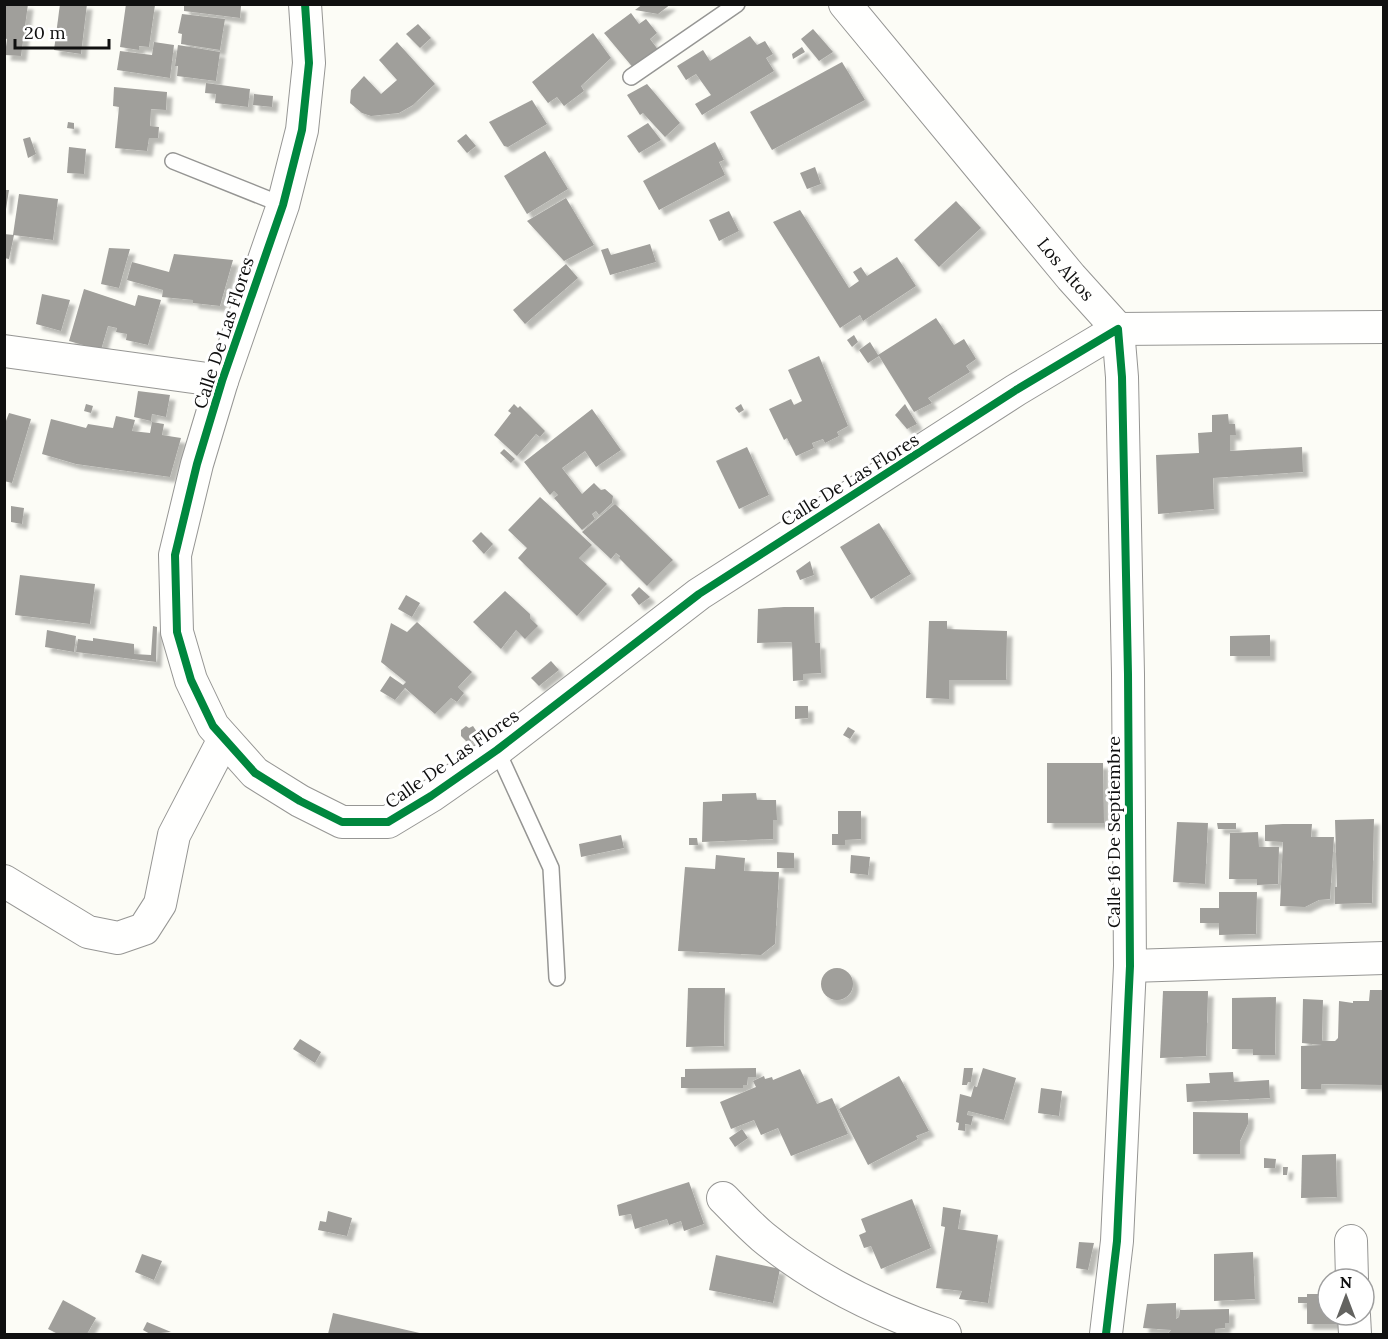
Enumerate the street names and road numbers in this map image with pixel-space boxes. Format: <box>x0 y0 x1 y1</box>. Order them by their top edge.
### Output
street label: Los Altos <box>1032 233 1099 306</box>
street label: Calle De Las Flores <box>188 254 259 412</box>
street label: Calle De Las Flores <box>777 428 923 531</box>
street label: Calle De Las Flores <box>380 704 523 813</box>
street label: Calle 16 De Septiembre <box>1102 736 1125 928</box>

